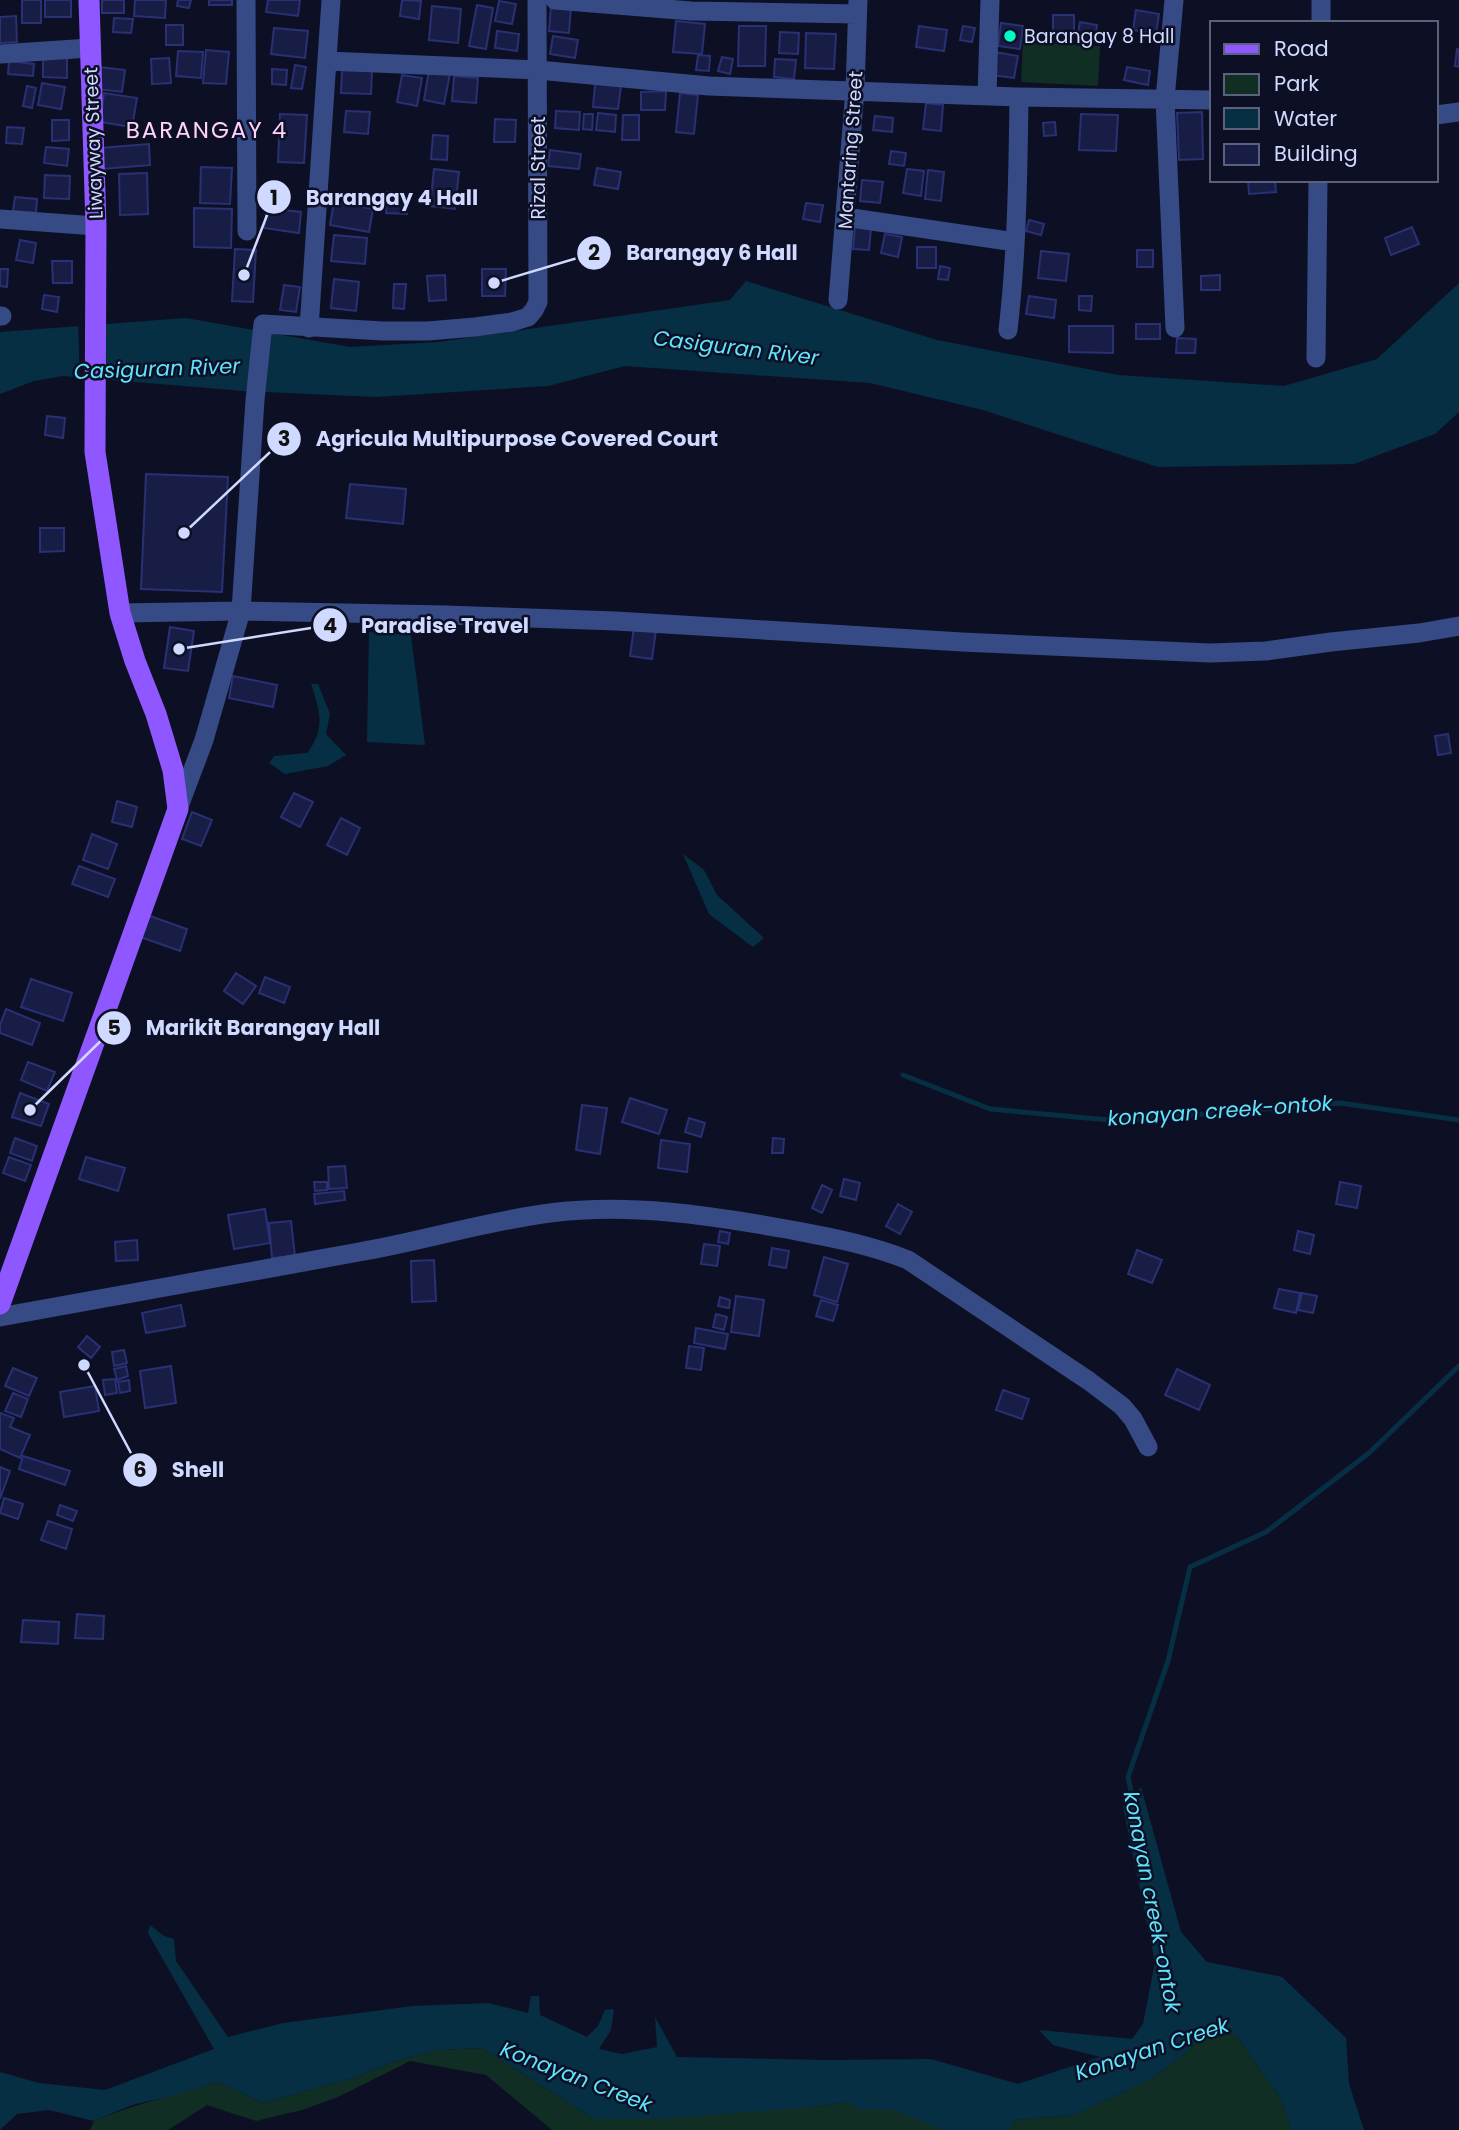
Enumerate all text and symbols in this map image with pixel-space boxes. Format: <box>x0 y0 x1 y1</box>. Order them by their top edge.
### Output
legend <box>1210 21 1438 182</box>
place label: Barangay 8 Hall <box>1024 23 1174 50</box>
marker: Barangay 8 Hall <box>1002 28 1018 44</box>
text: Road <box>1274 34 1329 63</box>
street label: Liwayway Street <box>77 67 110 219</box>
text: Park <box>1274 69 1319 98</box>
street label: Mantaring Street <box>832 70 870 230</box>
text: Water <box>1274 104 1337 133</box>
district label: BARANGAY 4 <box>126 114 288 146</box>
street label: Rizal Street <box>525 116 552 220</box>
text: Building <box>1274 139 1358 168</box>
callout: Barangay 4 Hall <box>257 176 492 218</box>
text: 1 <box>270 183 278 212</box>
text: Barangay 4 Hall <box>306 183 478 212</box>
callout: Barangay 6 Hall <box>577 232 811 274</box>
text: 2 <box>588 238 600 267</box>
text: Barangay 6 Hall <box>626 238 798 267</box>
water label: Casiguran River <box>652 323 822 372</box>
water label: Casiguran River <box>73 351 242 386</box>
callout: Agricula Multipurpose Covered Court <box>266 418 732 460</box>
text: 3 <box>278 424 290 453</box>
text: Agricula Multipurpose Covered Court <box>316 424 718 453</box>
callout: Paradise Travel <box>312 604 543 646</box>
text: 4 <box>323 611 337 640</box>
text: Paradise Travel <box>361 611 529 640</box>
callout: Marikit Barangay Hall <box>96 1007 394 1049</box>
text: 5 <box>107 1013 121 1042</box>
text: Marikit Barangay Hall <box>146 1013 380 1042</box>
water label: konayan creek-ontok <box>1107 1088 1335 1133</box>
callout: Shell <box>123 1449 238 1491</box>
text: 6 <box>133 1455 147 1484</box>
text: Shell <box>172 1455 224 1484</box>
water label: konayan creek-ontok <box>1117 1789 1188 2016</box>
water label: Konayan Creek <box>1071 2010 1234 2087</box>
water label: Konayan Creek <box>496 2034 657 2119</box>

